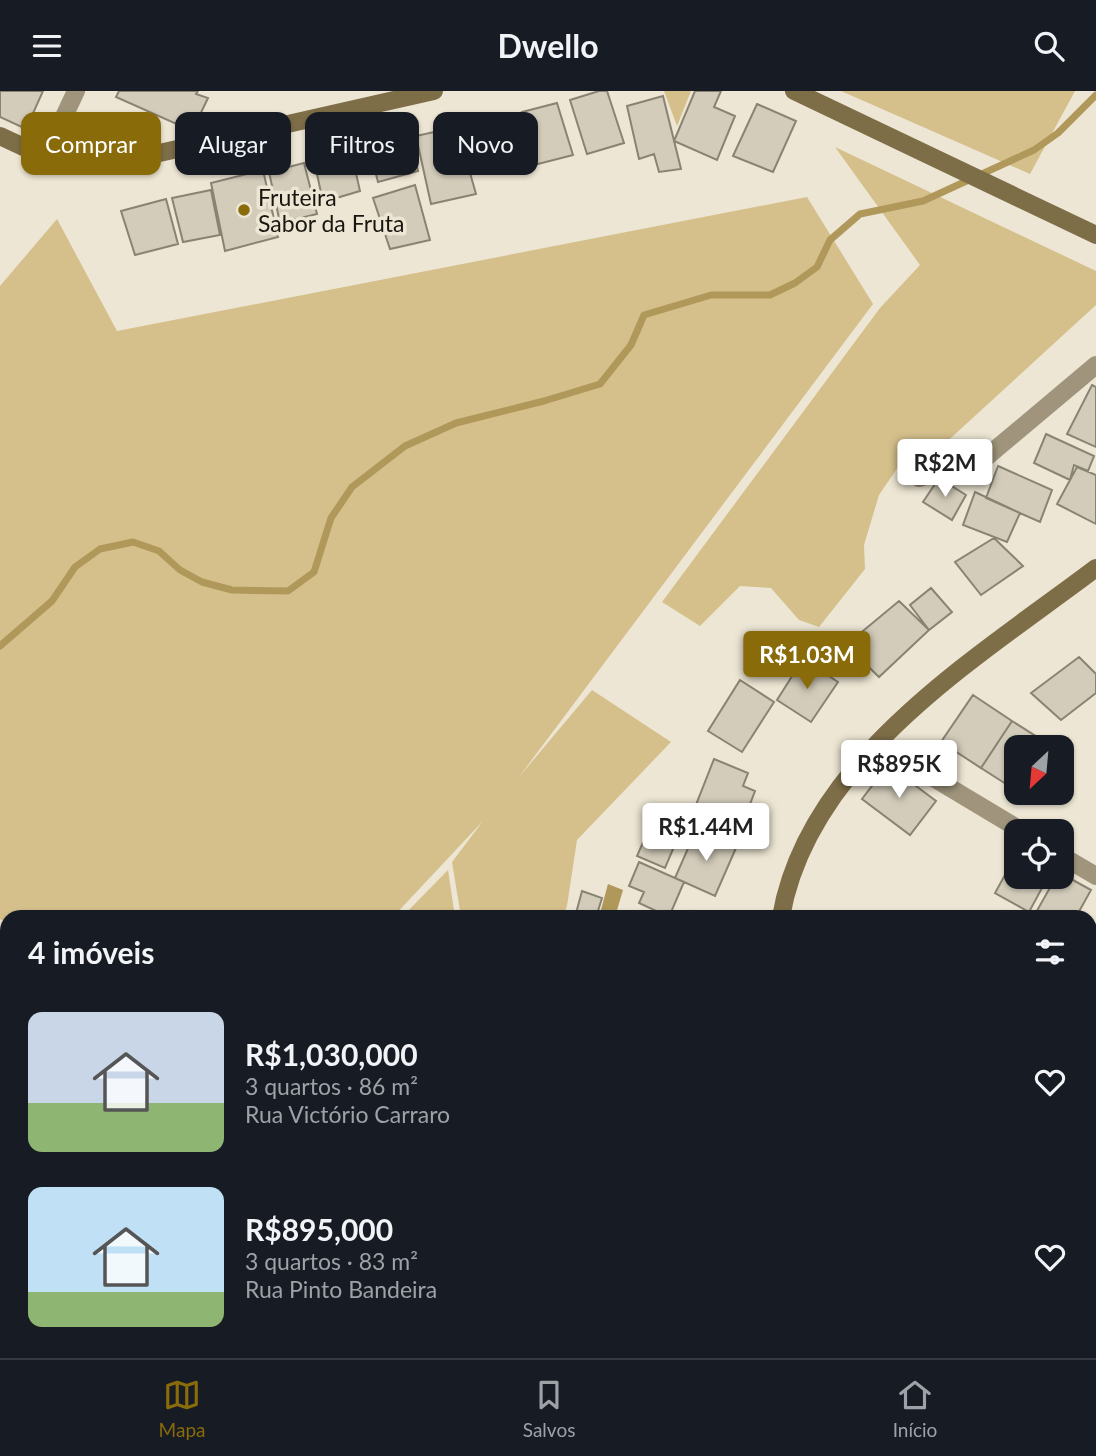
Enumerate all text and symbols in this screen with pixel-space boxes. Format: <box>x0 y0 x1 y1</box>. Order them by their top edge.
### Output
text: Dwello <box>497 26 599 65</box>
icon: menu <box>28 27 66 65</box>
icon: search <box>1030 27 1068 65</box>
chip: Comprar <box>21 112 161 175</box>
chip: Alugar <box>175 112 291 175</box>
chip: Filtros <box>305 112 419 175</box>
chip: Novo <box>433 112 538 175</box>
place label: Fruteira Sabor da Fruta <box>258 183 405 237</box>
marker: Fruteira Sabor da Fruta <box>236 202 252 218</box>
pin: R$2M <box>904 439 986 499</box>
text: R$2M <box>913 448 977 476</box>
pin: R$1.03M <box>742 631 872 691</box>
text: R$1.03M <box>759 640 855 668</box>
north arrow <box>1004 735 1074 805</box>
map controls <box>1004 735 1074 889</box>
pin: R$895K <box>842 741 956 800</box>
text: R$895K <box>857 749 941 777</box>
pin: R$1.44M <box>641 803 771 863</box>
text: R$1.44M <box>658 812 754 840</box>
button: locate <box>1004 819 1074 889</box>
icon: filters <box>1031 933 1069 971</box>
text: 4 imóveis <box>28 934 154 970</box>
text: R$1,030,000 <box>245 1036 418 1072</box>
icon: home <box>84 1040 168 1124</box>
icon: heart <box>1031 1063 1069 1101</box>
text: 3 quartos · 86 m² <box>245 1072 418 1100</box>
text: Rua Victório Carraro <box>245 1100 450 1128</box>
text: R$895,000 <box>245 1211 393 1247</box>
icon: home <box>84 1215 168 1299</box>
icon: heart <box>1031 1238 1069 1276</box>
text: 3 quartos · 83 m² <box>245 1247 418 1275</box>
text: Rua Pinto Bandeira <box>245 1275 437 1303</box>
tab: Mapa <box>159 1376 206 1441</box>
tab: Salvos <box>523 1376 575 1441</box>
tab: Início <box>893 1376 937 1441</box>

